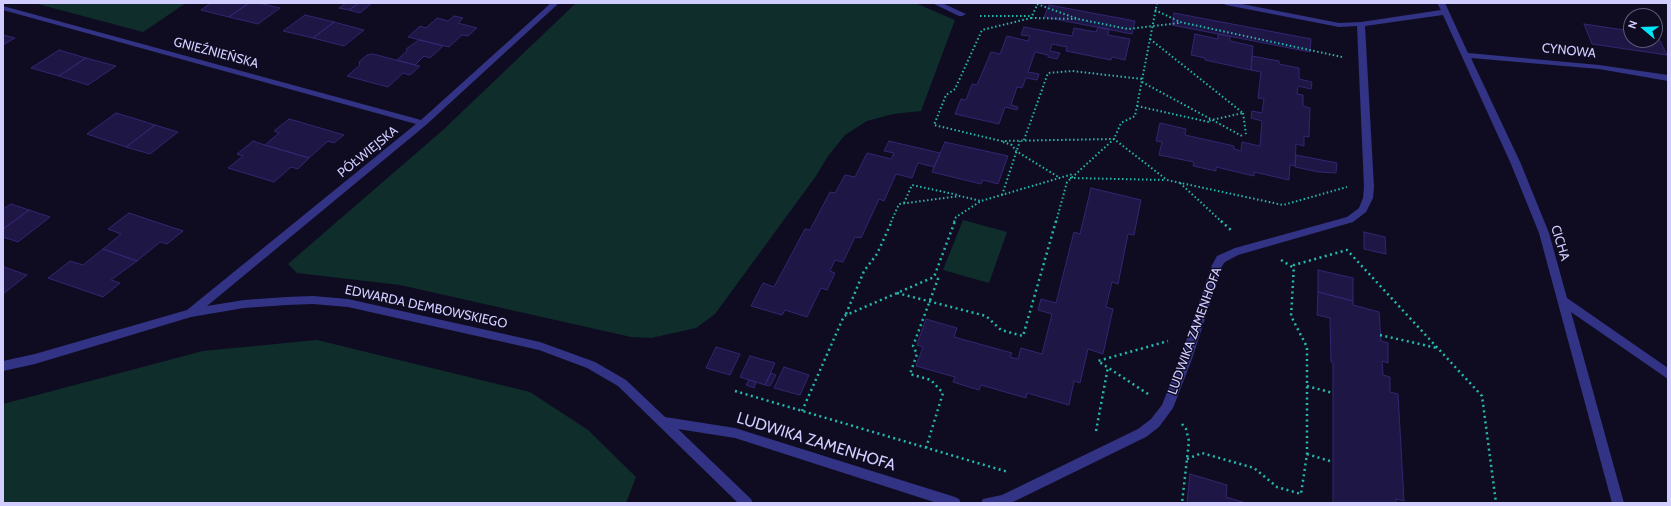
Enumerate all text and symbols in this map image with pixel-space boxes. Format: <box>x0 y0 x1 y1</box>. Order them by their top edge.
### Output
north arrow <box>1623 8 1663 48</box>
text: N <box>1625 18 1640 30</box>
street label: GNIEŹNIEŃSKA <box>172 34 260 72</box>
street label: CYNOWA <box>1541 40 1597 62</box>
street label: PÓŁWIEJSKA <box>335 123 401 181</box>
street label: CICHA <box>1547 223 1573 263</box>
street label: LUDWIKA ZAMENHOFA <box>1165 265 1225 397</box>
street label: EDWARDA DEMBOWSKIEGO <box>343 282 509 332</box>
street label: LUDWIKA ZAMENHOFA <box>734 409 898 475</box>

